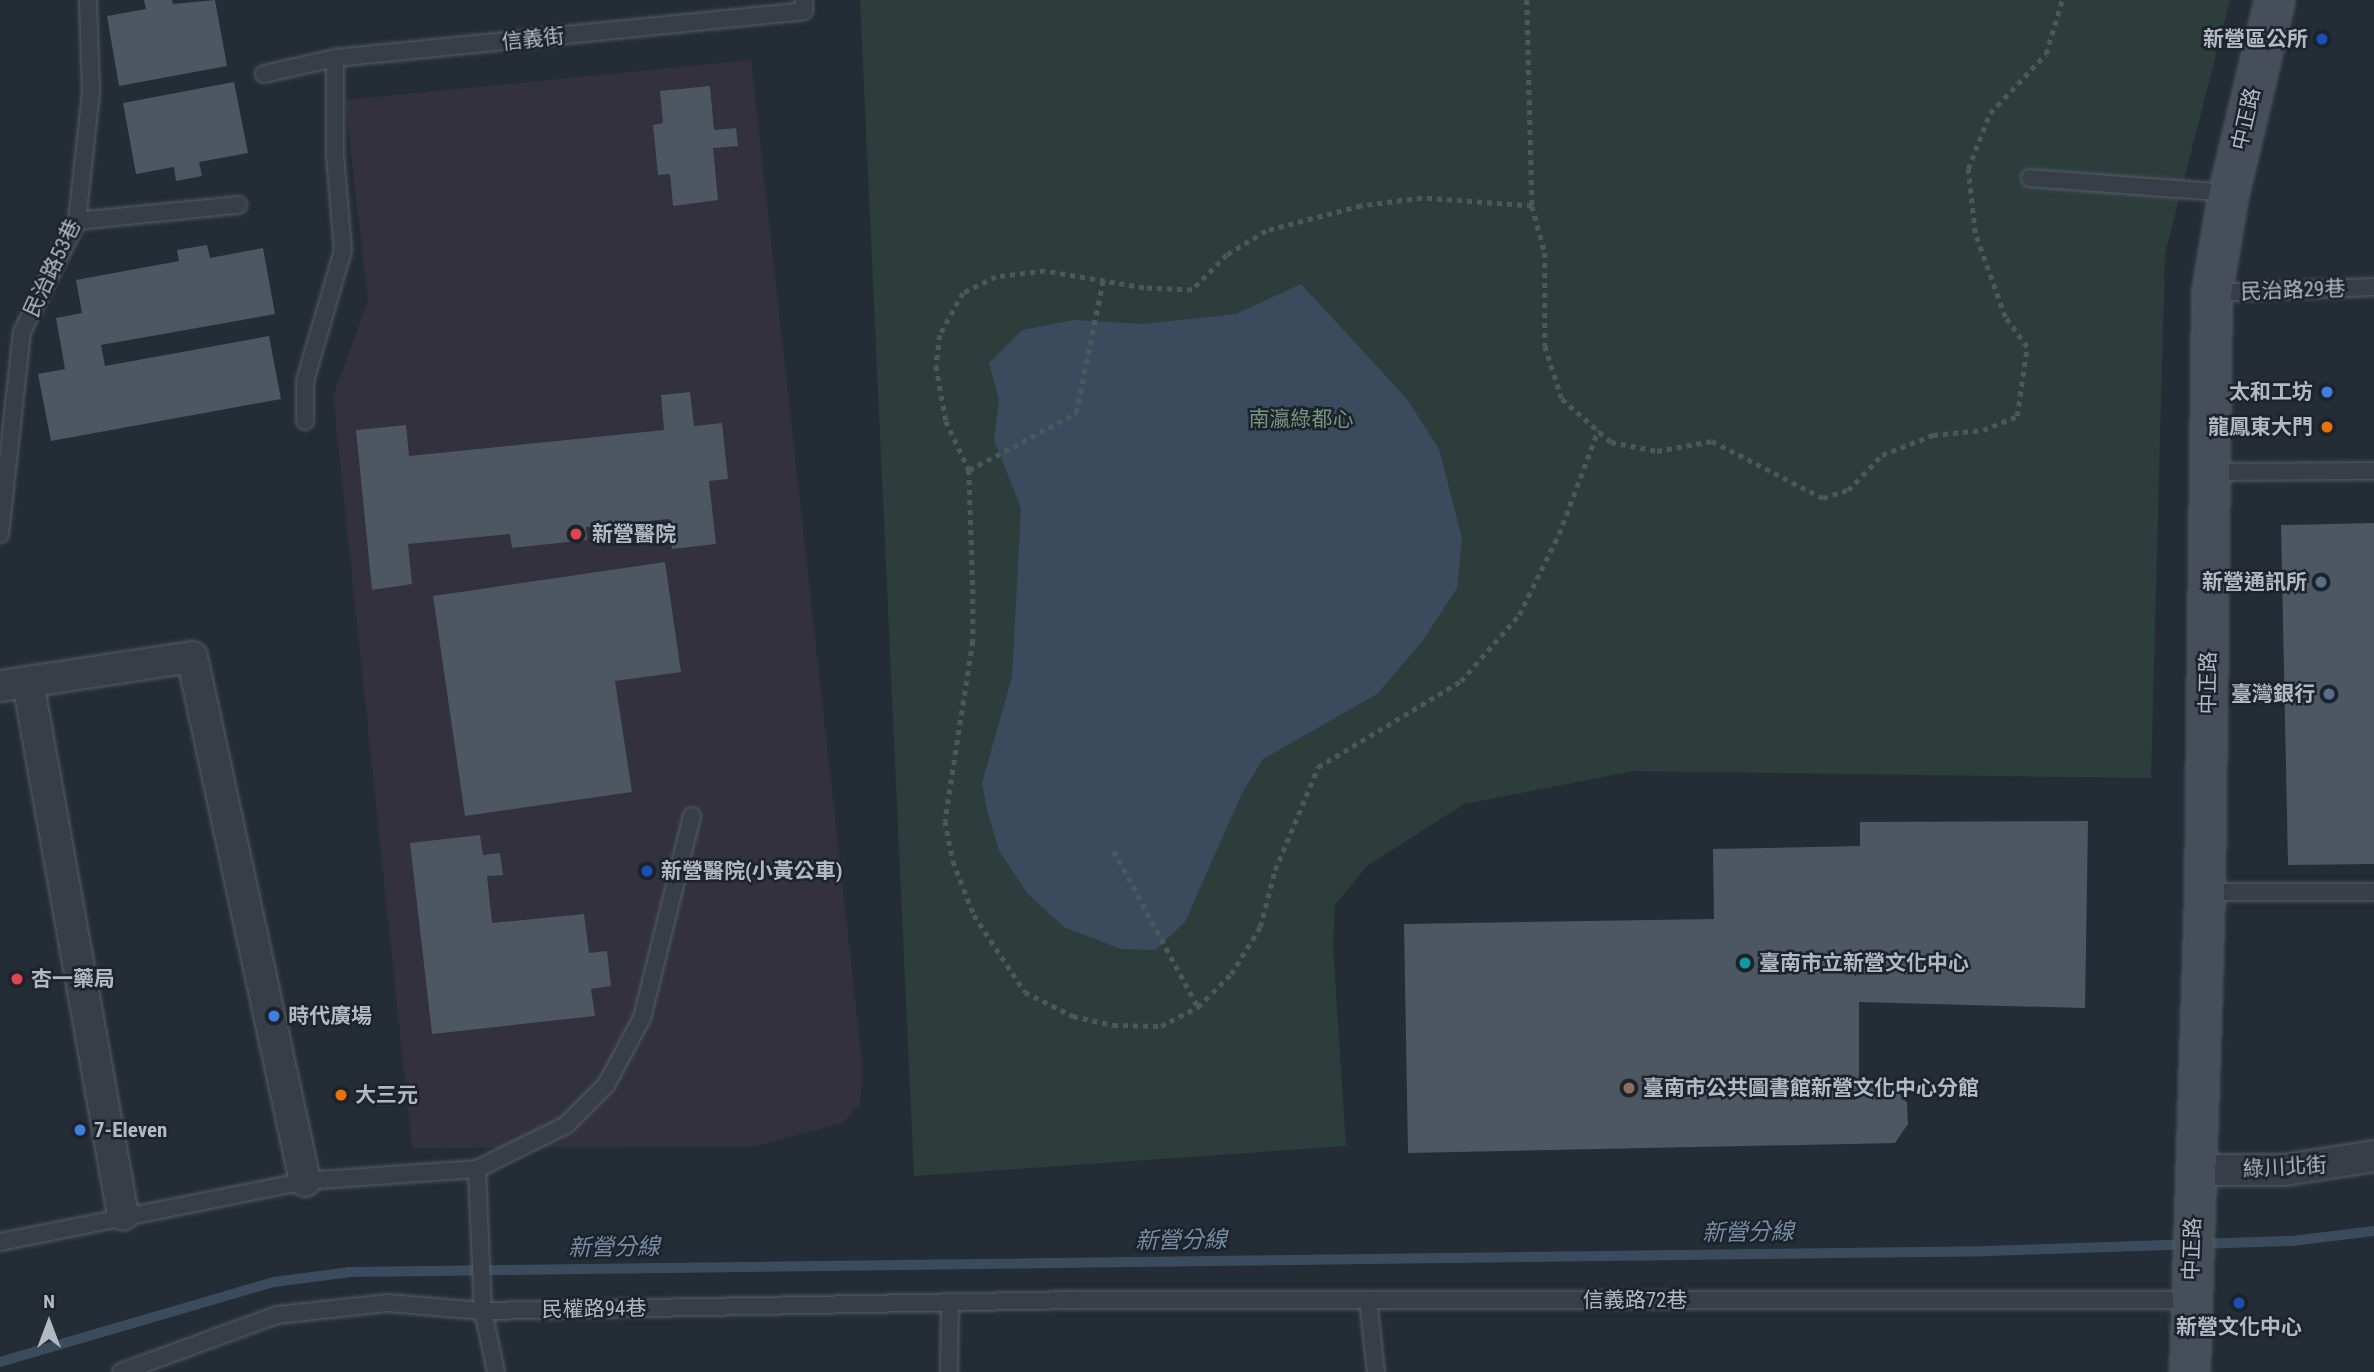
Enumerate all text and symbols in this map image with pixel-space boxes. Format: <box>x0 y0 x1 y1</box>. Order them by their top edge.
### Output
street label: 信義街 <box>500 23 566 55</box>
place label: 新營區公所 <box>2203 26 2308 52</box>
marker: 新營區公所 <box>2314 31 2330 47</box>
street label: 中正路 <box>2227 85 2265 153</box>
street label: 民治路53巷 <box>18 215 86 321</box>
street label: 民治路29巷 <box>2240 276 2346 304</box>
place label: 太和工坊 <box>2229 379 2313 405</box>
marker: 太和工坊 <box>2319 384 2335 400</box>
park label: 南瀛綠都心 <box>1249 406 1353 432</box>
place label: 龍鳳東大門 <box>2208 414 2313 440</box>
marker: 龍鳳東大門 <box>2319 419 2335 435</box>
place label: 新營醫院 <box>592 521 676 547</box>
marker: 新營醫院 <box>566 524 586 544</box>
place label: 新營通訊所 <box>2202 569 2307 595</box>
marker: 新營通訊所 <box>2313 574 2329 590</box>
street label: 中正路 <box>2195 651 2221 715</box>
place label: 臺灣銀行 <box>2231 681 2315 707</box>
marker: 臺灣銀行 <box>2321 686 2337 702</box>
place label: 新營醫院(小黃公車) <box>661 858 843 884</box>
marker: 新營醫院(小黃公車) <box>639 863 655 879</box>
place label: 臺南市立新營文化中心 <box>1759 950 1969 976</box>
marker: 臺南市立新營文化中心 <box>1737 955 1753 971</box>
place label: 杏一藥局 <box>31 966 115 992</box>
marker: 杏一藥局 <box>9 971 25 987</box>
place label: 時代廣場 <box>288 1003 372 1029</box>
marker: 時代廣場 <box>266 1008 282 1024</box>
place label: 臺南市公共圖書館新營文化中心分館 <box>1643 1075 1979 1101</box>
marker: 臺南市公共圖書館新營文化中心分館 <box>1621 1080 1637 1096</box>
place label: 大三元 <box>355 1082 418 1108</box>
marker: 大三元 <box>333 1087 349 1103</box>
place label: 7-Eleven <box>94 1117 167 1143</box>
marker: 7-Eleven <box>72 1122 88 1138</box>
street label: 綠川北街 <box>2242 1152 2328 1182</box>
street label: 中正路 <box>2178 1217 2206 1281</box>
water label: 新營分線 <box>1702 1218 1794 1248</box>
water label: 新營分線 <box>1135 1226 1227 1256</box>
water label: 新營分線 <box>568 1233 660 1263</box>
street label: 信義路72巷 <box>1583 1287 1687 1313</box>
north arrow <box>14 1288 84 1358</box>
text: N <box>43 1290 55 1313</box>
street label: 民權路94巷 <box>541 1295 647 1323</box>
marker: 新營文化中心 <box>2231 1295 2247 1311</box>
place label: 新營文化中心 <box>2176 1314 2302 1340</box>

